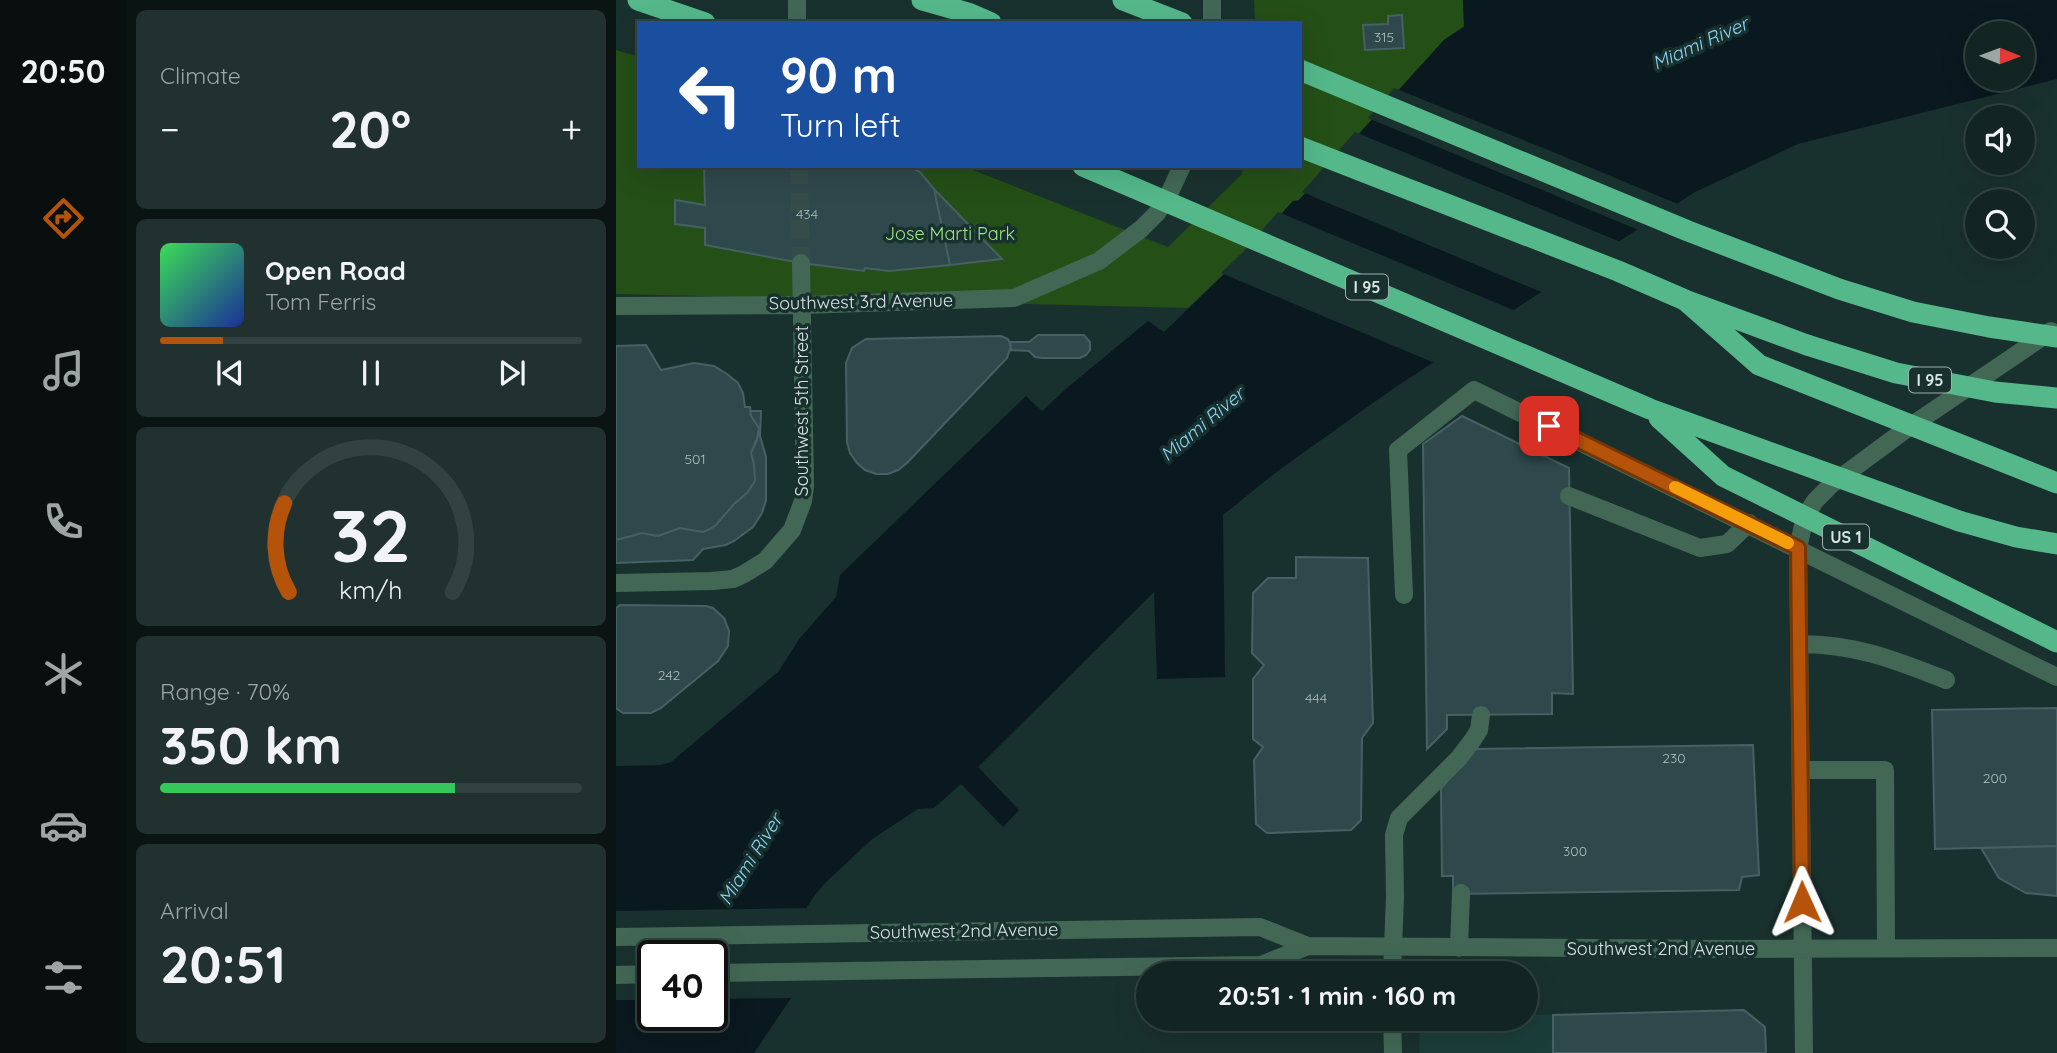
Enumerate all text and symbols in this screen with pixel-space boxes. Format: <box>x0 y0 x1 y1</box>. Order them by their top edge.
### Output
water label: Miami River <box>1648 10 1754 75</box>
north arrow <box>1965 21 2035 91</box>
map controls <box>1965 21 2035 259</box>
house number: 315 <box>1374 28 1394 46</box>
text: 90 m <box>780 44 897 105</box>
icon: left <box>665 49 756 140</box>
text: 20:50 <box>21 51 105 91</box>
text: Climate <box>160 61 241 90</box>
text: 20° <box>329 96 411 161</box>
text: − <box>160 105 180 153</box>
text: + <box>561 105 582 153</box>
text: Turn left <box>780 105 901 145</box>
button: sound <box>1965 105 2035 175</box>
button: search <box>1965 189 2035 259</box>
icon: directions <box>39 194 88 243</box>
house number: 434 <box>796 205 818 223</box>
park label: Jose Marti Park <box>885 222 1015 245</box>
text: Open Road <box>265 254 406 287</box>
road number: I 95 <box>1346 274 1388 300</box>
text: Tom Ferris <box>265 287 376 316</box>
street label: Southwest 3rd Avenue <box>769 288 953 315</box>
street label: Southwest 5th Street <box>790 326 813 496</box>
icon: music <box>39 346 88 395</box>
icon: previous <box>211 354 249 392</box>
icon: pause <box>352 354 390 392</box>
icon: next <box>493 354 531 392</box>
road number: I 95 <box>1909 368 1951 392</box>
water label: Miami River <box>1155 380 1251 466</box>
pin <box>1519 396 1579 456</box>
icon: arrive <box>1530 407 1568 445</box>
house number: 501 <box>684 450 706 468</box>
text: 32 <box>331 490 411 581</box>
icon: phone <box>39 497 88 546</box>
road number: US 1 <box>1823 524 1869 550</box>
text: km/h <box>339 574 403 605</box>
icon: climate <box>39 649 88 698</box>
house number: 242 <box>658 666 681 684</box>
text: Range · 70% <box>160 677 290 706</box>
house number: 444 <box>1305 689 1327 707</box>
text: 350 km <box>160 712 342 777</box>
house number: 230 <box>1662 749 1686 767</box>
house number: 200 <box>1983 769 2007 787</box>
icon: car <box>39 801 88 850</box>
water label: Miami River <box>713 807 789 909</box>
house number: 300 <box>1563 842 1587 860</box>
position arrow <box>1765 865 1839 939</box>
text: Arrival <box>160 896 229 925</box>
street label: Southwest 2nd Avenue <box>870 917 1058 944</box>
text: 20:51 <box>160 931 286 996</box>
street label: Southwest 2nd Avenue <box>1567 937 1755 960</box>
speed limit sign: 40 <box>637 940 728 1031</box>
icon: filters <box>39 953 88 1002</box>
text: 20:51 · 1 min · 160 m <box>1218 979 1456 1012</box>

